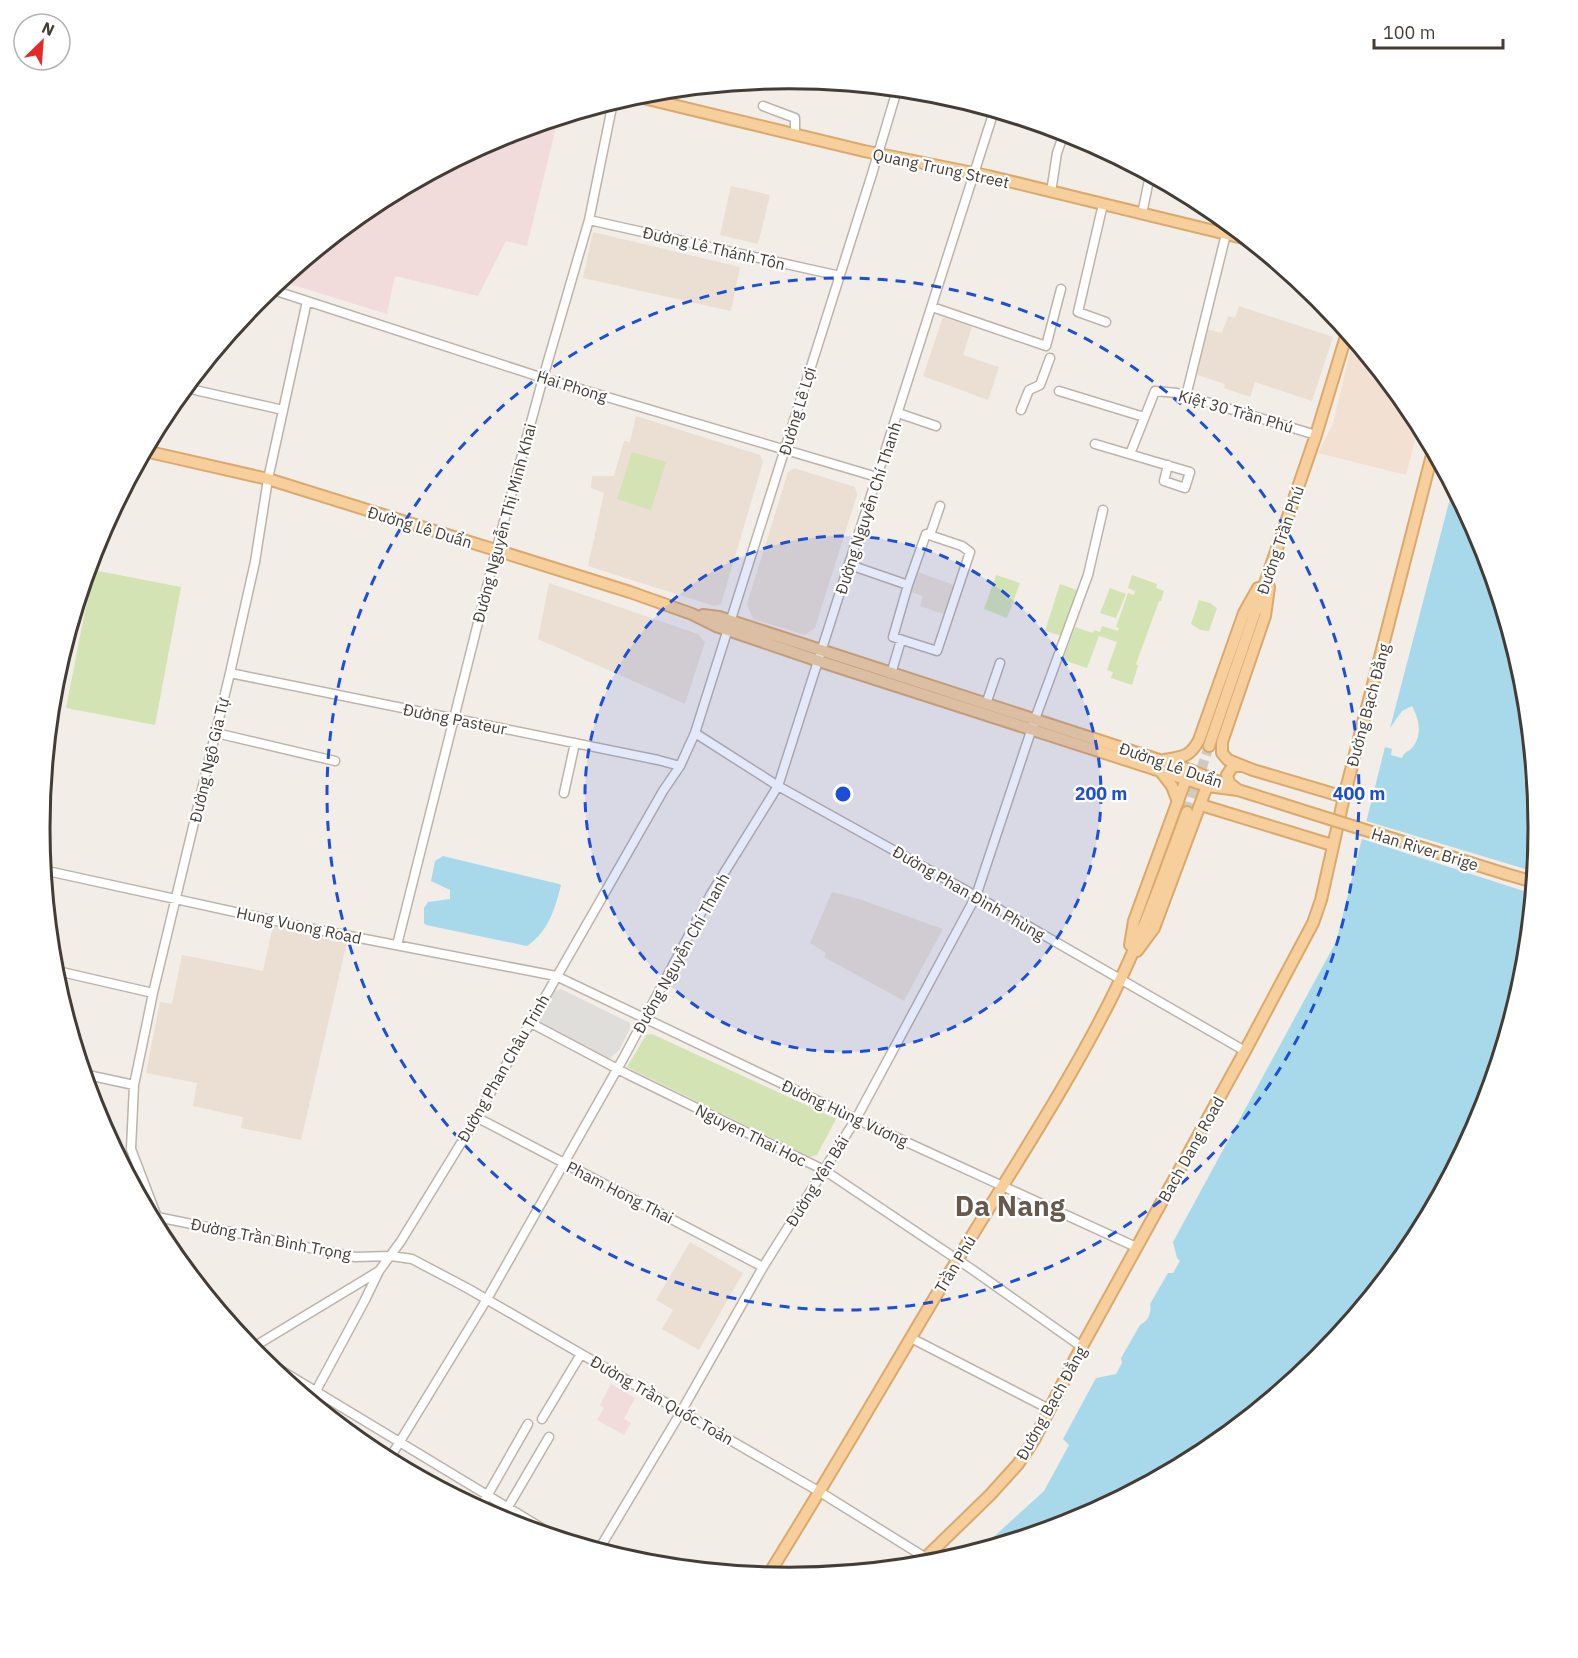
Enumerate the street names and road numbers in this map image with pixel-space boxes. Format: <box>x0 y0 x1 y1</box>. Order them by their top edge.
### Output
street label: Quang Trung Street <box>871 144 1011 192</box>
street label: Đường Lê Thánh Tôn <box>641 222 787 274</box>
street label: Đường Lê Lợi <box>774 364 820 458</box>
street label: Hai Phong <box>534 366 610 406</box>
street label: Kiệt 30 Trần Phú <box>1176 385 1296 437</box>
street label: Đường Nguyễn Chí Thanh <box>831 419 905 597</box>
street label: Đường Nguyễn Thị Minh Khai <box>468 421 540 625</box>
street label: Đường Trần Phú <box>1252 483 1308 597</box>
street label: Đường Lê Duẩn <box>365 502 475 552</box>
street label: Đường Bạch Đằng <box>1342 641 1394 769</box>
street label: Đường Ngô Gia Tự <box>185 695 233 824</box>
street label: Đường Pasteur <box>401 699 509 739</box>
street label: Đường Lê Duẩn <box>1117 738 1225 792</box>
street label: Han River Brige <box>1369 823 1481 875</box>
street label: Đường Phan Đình Phùng <box>889 841 1049 945</box>
street label: Đường Nguyễn Chí Thanh <box>629 869 733 1037</box>
street label: Hung Vuong Road <box>235 902 363 948</box>
street label: Đường Phan Châu Trinh <box>453 991 553 1145</box>
street label: Đường Hùng Vương <box>779 1075 912 1151</box>
street label: Bach Dang Road <box>1154 1093 1228 1205</box>
street label: Nguyen Thai Hoc <box>692 1099 810 1171</box>
street label: Đường Yên Bái <box>781 1132 853 1230</box>
street label: Pham Hong Thai <box>563 1156 677 1228</box>
street label: Đường Trần Bình Trọng <box>189 1214 353 1264</box>
street label: Trần Phú <box>930 1232 980 1296</box>
street label: Đường Bạch Đằng <box>1011 1342 1091 1463</box>
street label: Đường Trần Quốc Toản <box>587 1351 737 1449</box>

